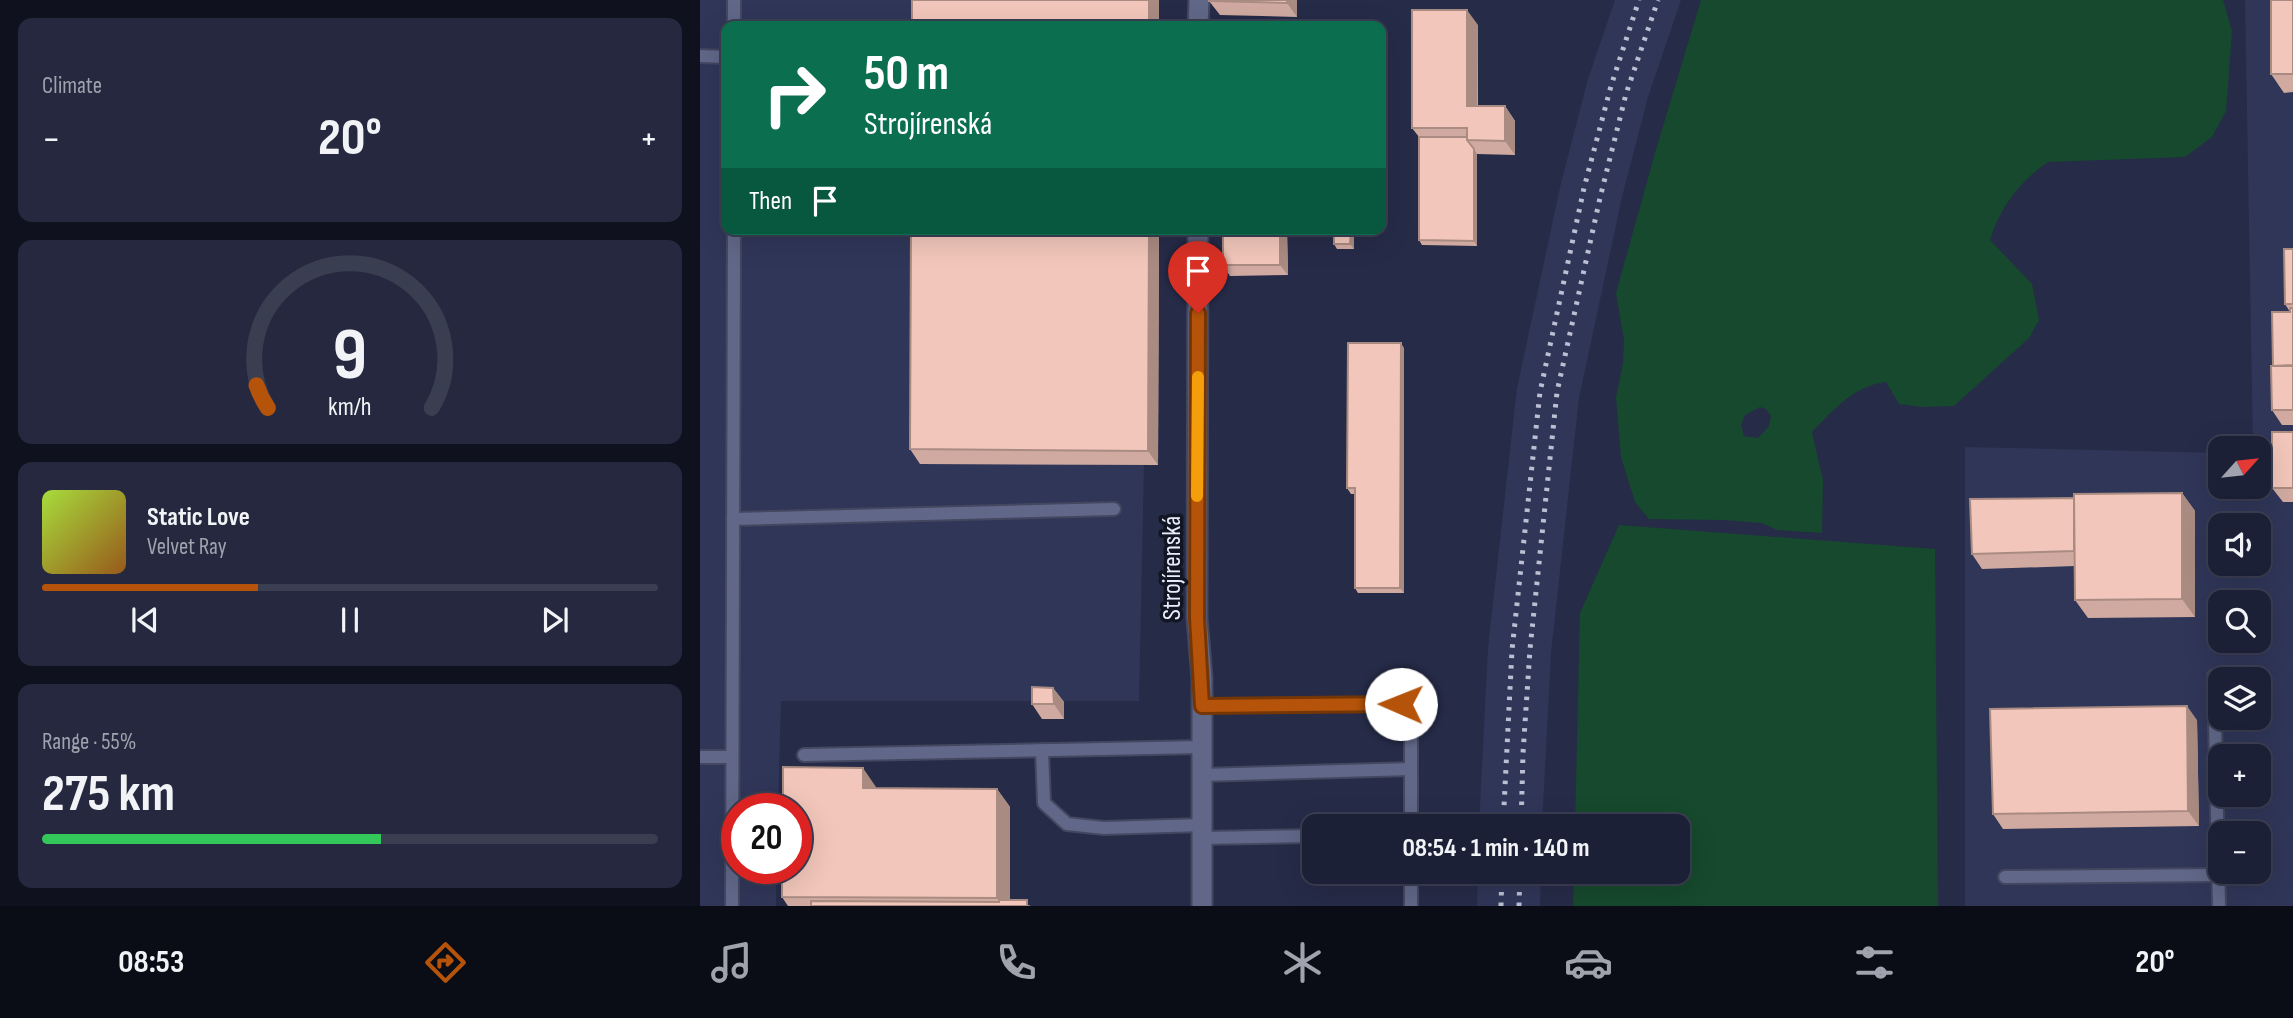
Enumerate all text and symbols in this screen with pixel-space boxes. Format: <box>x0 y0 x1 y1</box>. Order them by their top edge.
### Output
text: 50 m <box>864 45 949 104</box>
icon: right <box>749 49 840 140</box>
text: Climate <box>42 72 102 100</box>
text: Strojírenská <box>864 105 992 144</box>
text: 20° <box>318 107 382 170</box>
text: − <box>42 117 61 162</box>
text: + <box>639 117 658 162</box>
icon: arrive <box>806 182 844 220</box>
text: Then <box>749 186 792 217</box>
pin <box>1168 241 1228 313</box>
icon: arrive <box>1179 252 1217 290</box>
text: 9 <box>333 312 367 400</box>
text: km/h <box>328 392 372 423</box>
north arrow <box>2208 436 2272 499</box>
map controls <box>2208 436 2271 884</box>
text: Static Love <box>147 502 250 533</box>
button: sound <box>2208 513 2271 576</box>
street label: Strojírenská <box>1157 516 1188 620</box>
text: Velvet Ray <box>147 533 227 561</box>
button: search <box>2208 590 2271 653</box>
icon: previous <box>126 601 164 639</box>
icon: pause <box>331 601 369 639</box>
icon: next <box>536 601 574 639</box>
position arrow <box>1364 667 1438 741</box>
button: layers <box>2208 667 2271 730</box>
text: Range · 55% <box>42 728 136 756</box>
button: + <box>2208 744 2271 807</box>
text: 275 km <box>42 763 175 826</box>
speed limit sign: 20 <box>721 793 812 884</box>
button: − <box>2208 821 2271 884</box>
text: 08:54 · 1 min · 140 m <box>1402 833 1590 864</box>
icon: directions <box>421 938 470 987</box>
icon: music <box>707 938 756 987</box>
icon: phone <box>992 938 1041 987</box>
icon: climate <box>1278 938 1327 987</box>
icon: car <box>1564 938 1613 987</box>
icon: filters <box>1850 938 1899 987</box>
text: 08:53 <box>118 943 184 982</box>
text: 20° <box>2135 943 2175 982</box>

